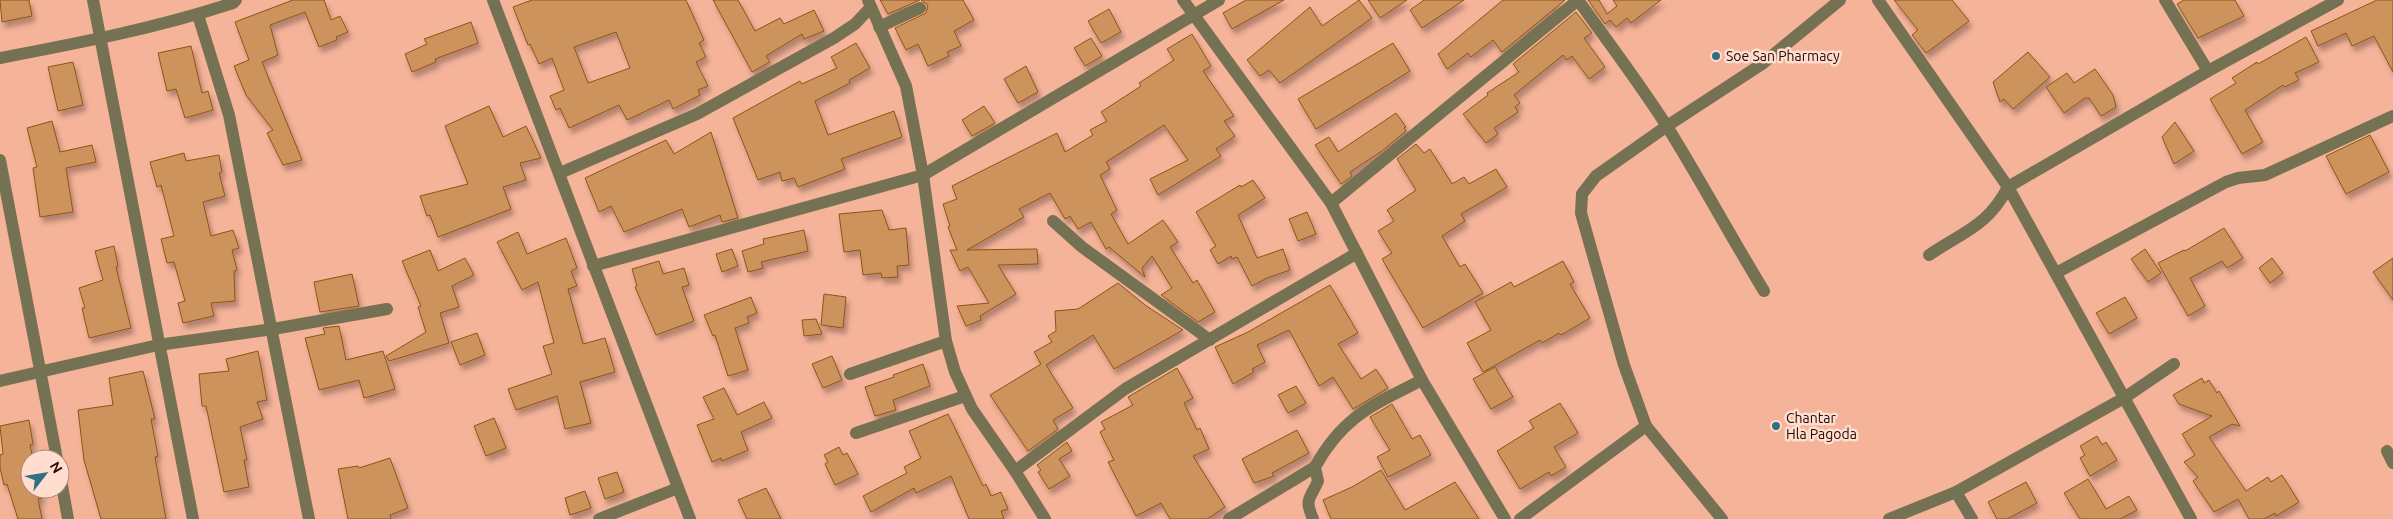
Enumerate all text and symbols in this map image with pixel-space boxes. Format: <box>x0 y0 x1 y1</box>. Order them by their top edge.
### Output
place label: Soe San Pharmacy <box>1726 48 1840 64</box>
marker: Soe San Pharmacy <box>1710 50 1722 62</box>
place label: Chantar Hla Pagoda <box>1786 410 1857 442</box>
marker: Chantar Hla Pagoda <box>1770 420 1782 432</box>
north arrow <box>20 449 70 499</box>
text: N <box>47 459 66 476</box>

